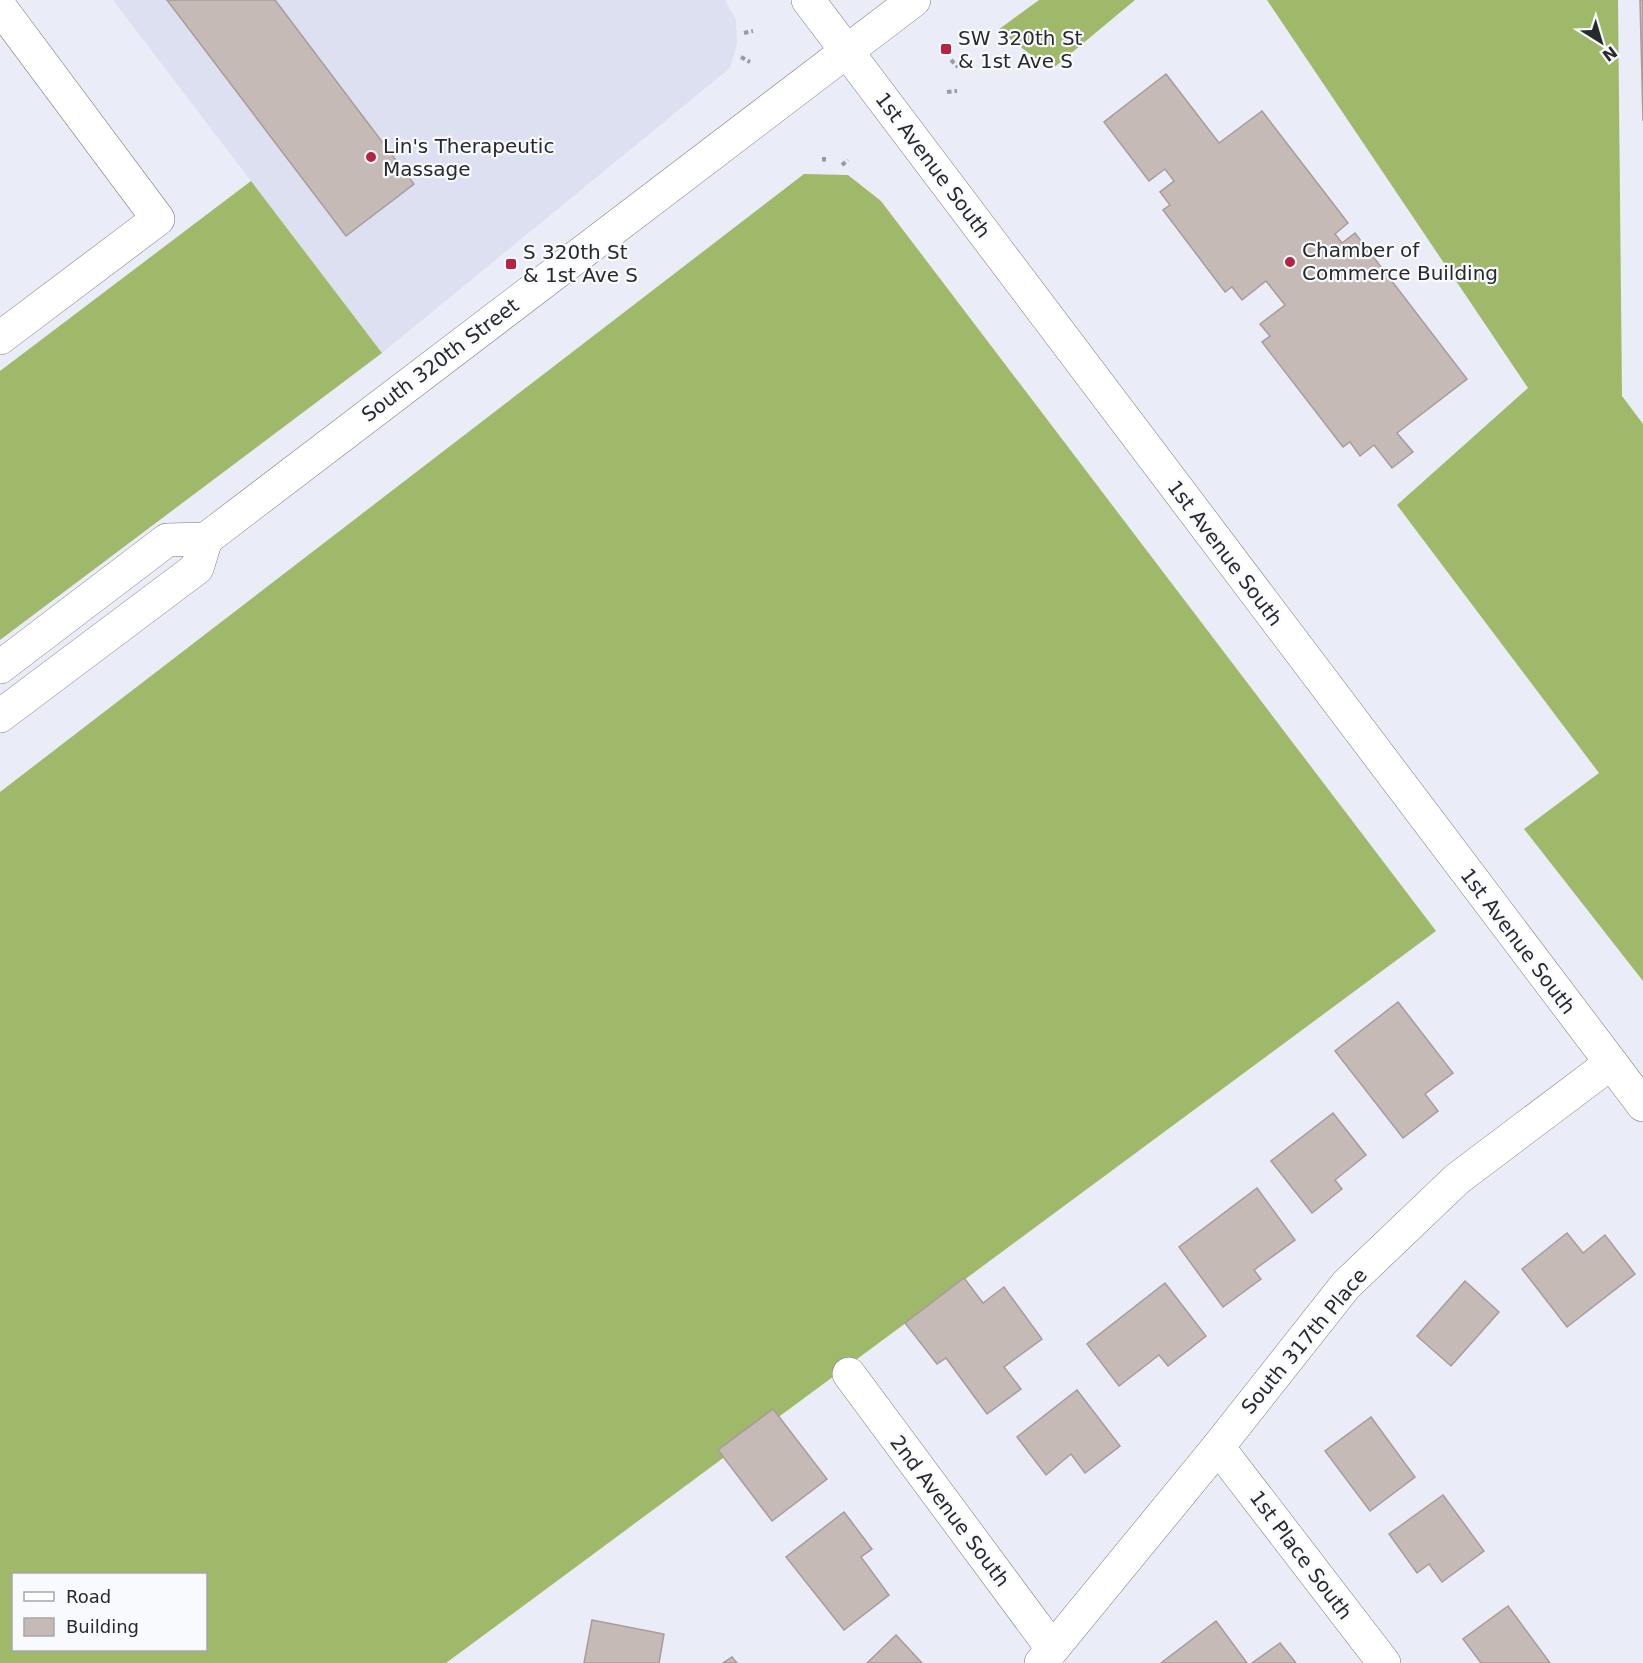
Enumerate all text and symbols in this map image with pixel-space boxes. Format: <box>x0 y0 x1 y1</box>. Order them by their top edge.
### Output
north arrow <box>1571 12 1631 72</box>
place label: SW 320th St & 1st Ave S <box>958 26 1083 73</box>
marker: SW 320th St & 1st Ave S <box>939 42 953 56</box>
text: N <box>1599 42 1621 65</box>
street label: 1st Avenue South <box>870 87 996 243</box>
place label: Lin's Therapeutic Massage <box>383 134 554 181</box>
marker: Lin's Therapeutic Massage <box>364 150 378 164</box>
place label: Chamber of Commerce Building <box>1302 238 1498 285</box>
place label: S 320th St & 1st Ave S <box>523 240 638 287</box>
marker: Chamber of Commerce Building <box>1283 255 1297 269</box>
marker: S 320th St & 1st Ave S <box>504 257 518 271</box>
street label: South 320th Street <box>357 293 523 427</box>
street label: 1st Avenue South <box>1162 475 1288 631</box>
street label: 1st Avenue South <box>1455 863 1581 1019</box>
street label: South 317th Place <box>1236 1263 1372 1419</box>
street label: 2nd Avenue South <box>885 1431 1015 1591</box>
street label: 1st Place South <box>1245 1486 1357 1624</box>
legend <box>12 1573 207 1651</box>
text: Road <box>66 1586 111 1607</box>
text: Building <box>66 1616 139 1637</box>

